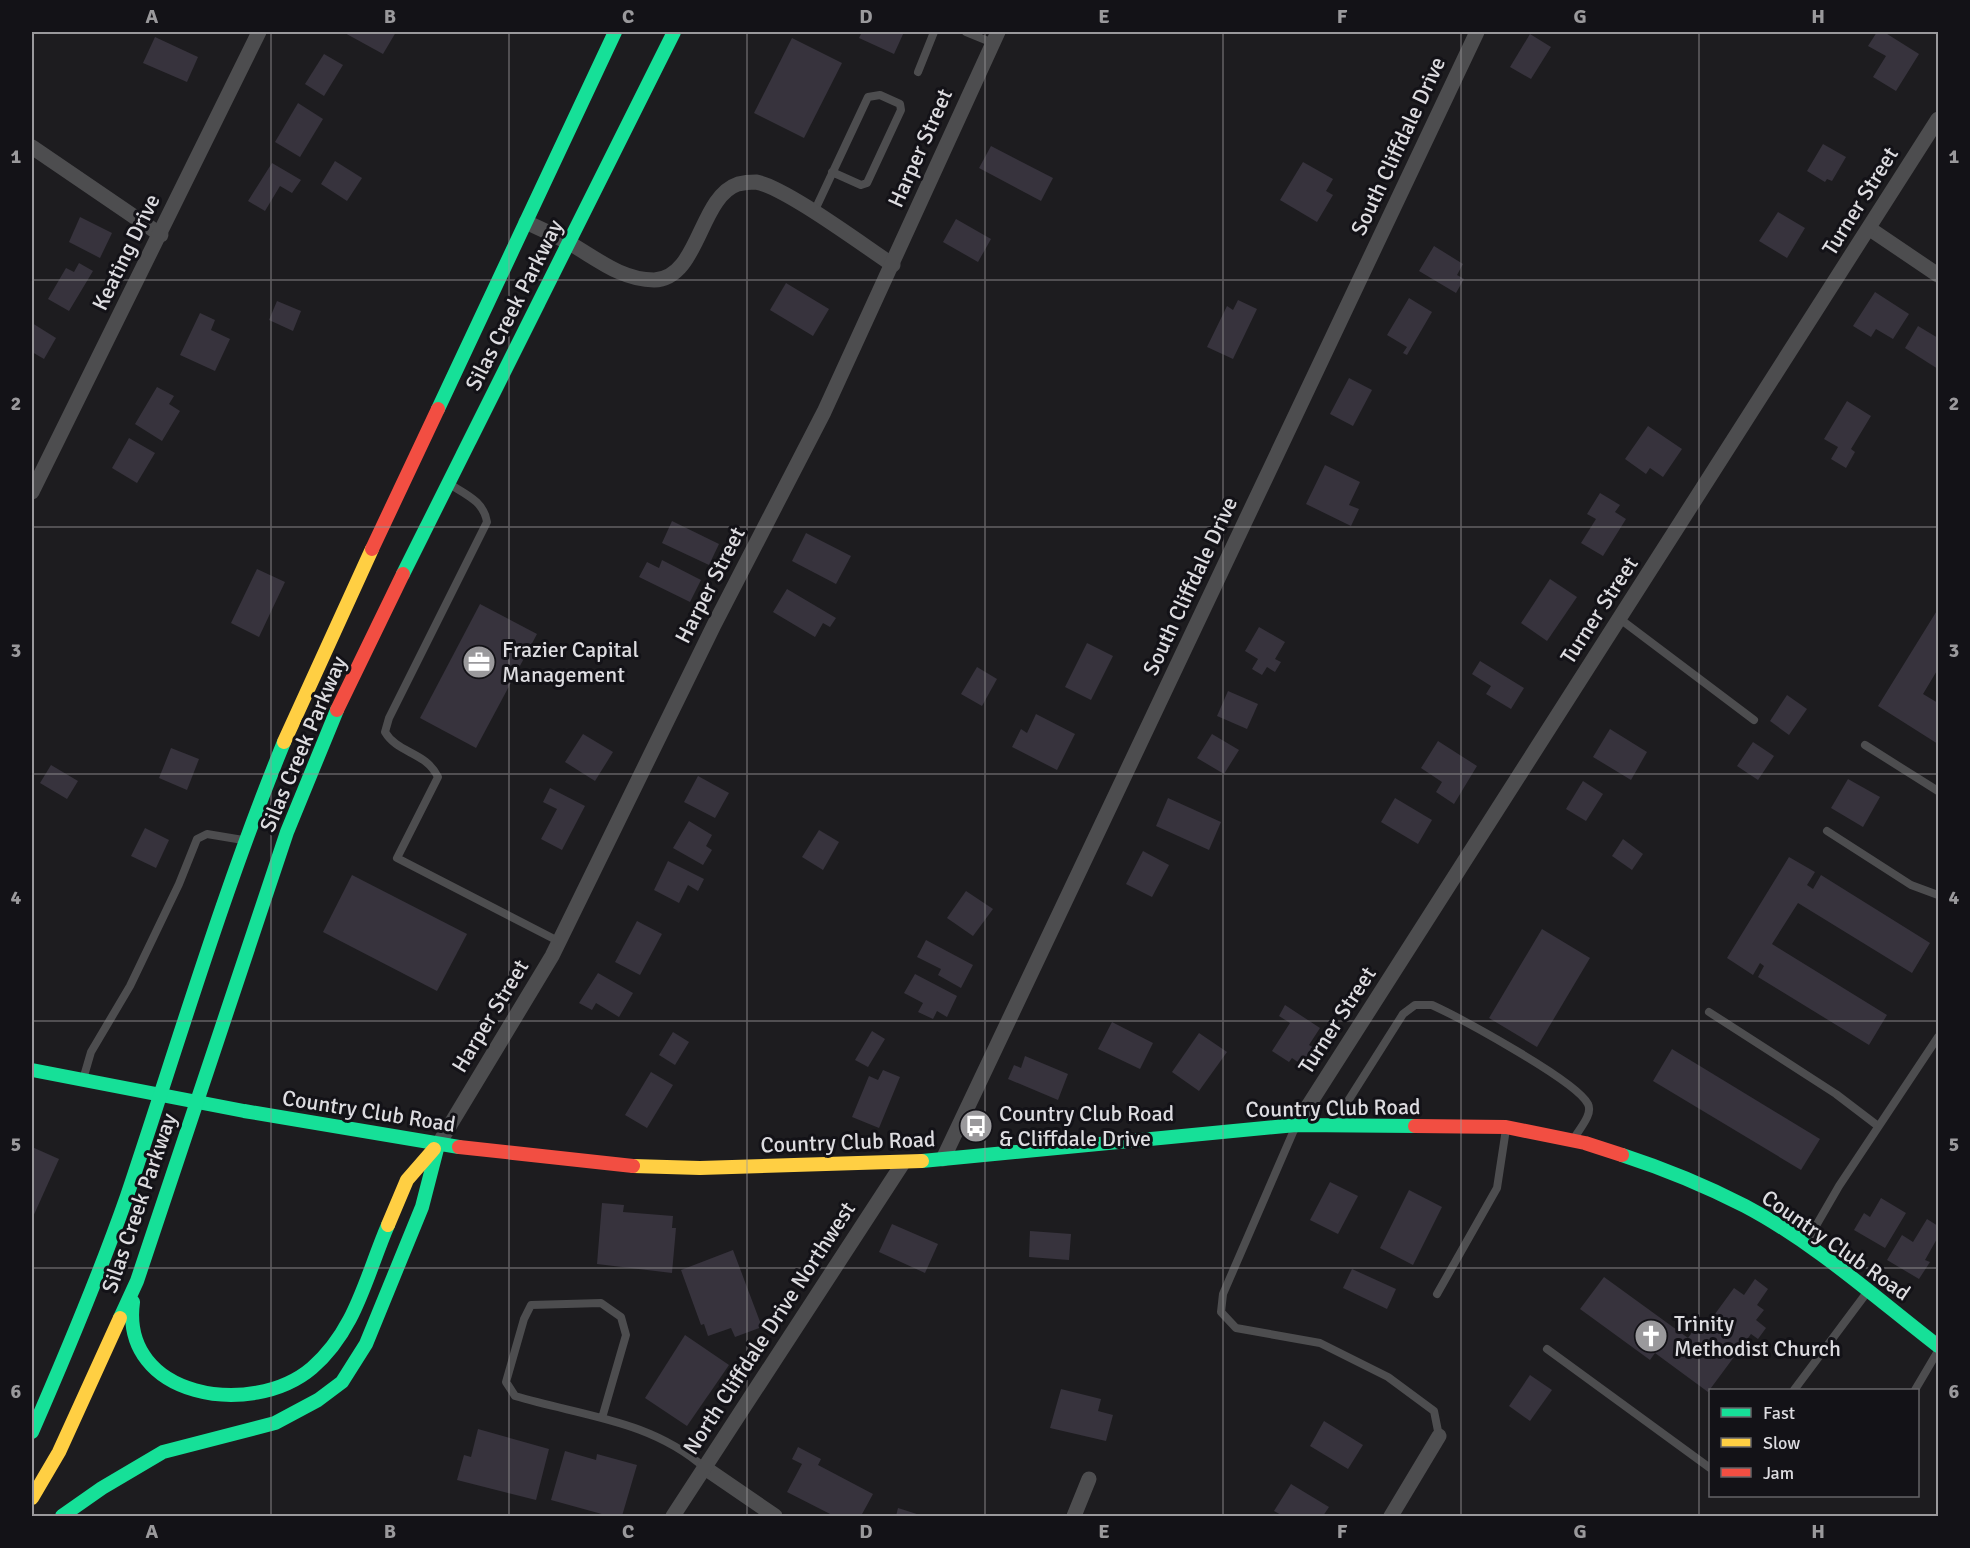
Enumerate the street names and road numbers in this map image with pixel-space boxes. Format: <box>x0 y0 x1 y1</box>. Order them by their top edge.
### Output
street label: South Cliffdale Drive <box>1345 52 1451 240</box>
street label: Harper Street <box>882 84 958 212</box>
street label: Turner Street <box>1816 142 1904 260</box>
street label: Keating Drive <box>86 189 166 315</box>
street label: Silas Creek Parkway <box>459 214 569 395</box>
street label: South Cliffdale Drive <box>1137 492 1243 680</box>
street label: Harper Street <box>669 522 751 648</box>
street label: Turner Street <box>1554 551 1644 669</box>
street label: Silas Creek Parkway <box>254 651 352 836</box>
street label: Harper Street <box>446 954 534 1077</box>
street label: Turner Street <box>1292 961 1382 1079</box>
street label: Country Club Road <box>280 1084 458 1138</box>
street label: Country Club Road <box>1245 1093 1421 1123</box>
street label: Silas Creek Parkway <box>96 1109 183 1296</box>
street label: Country Club Road <box>760 1125 936 1159</box>
street label: Country Club Road <box>1757 1184 1915 1306</box>
street label: North Cliffdale Drive Northwest <box>677 1196 861 1460</box>

